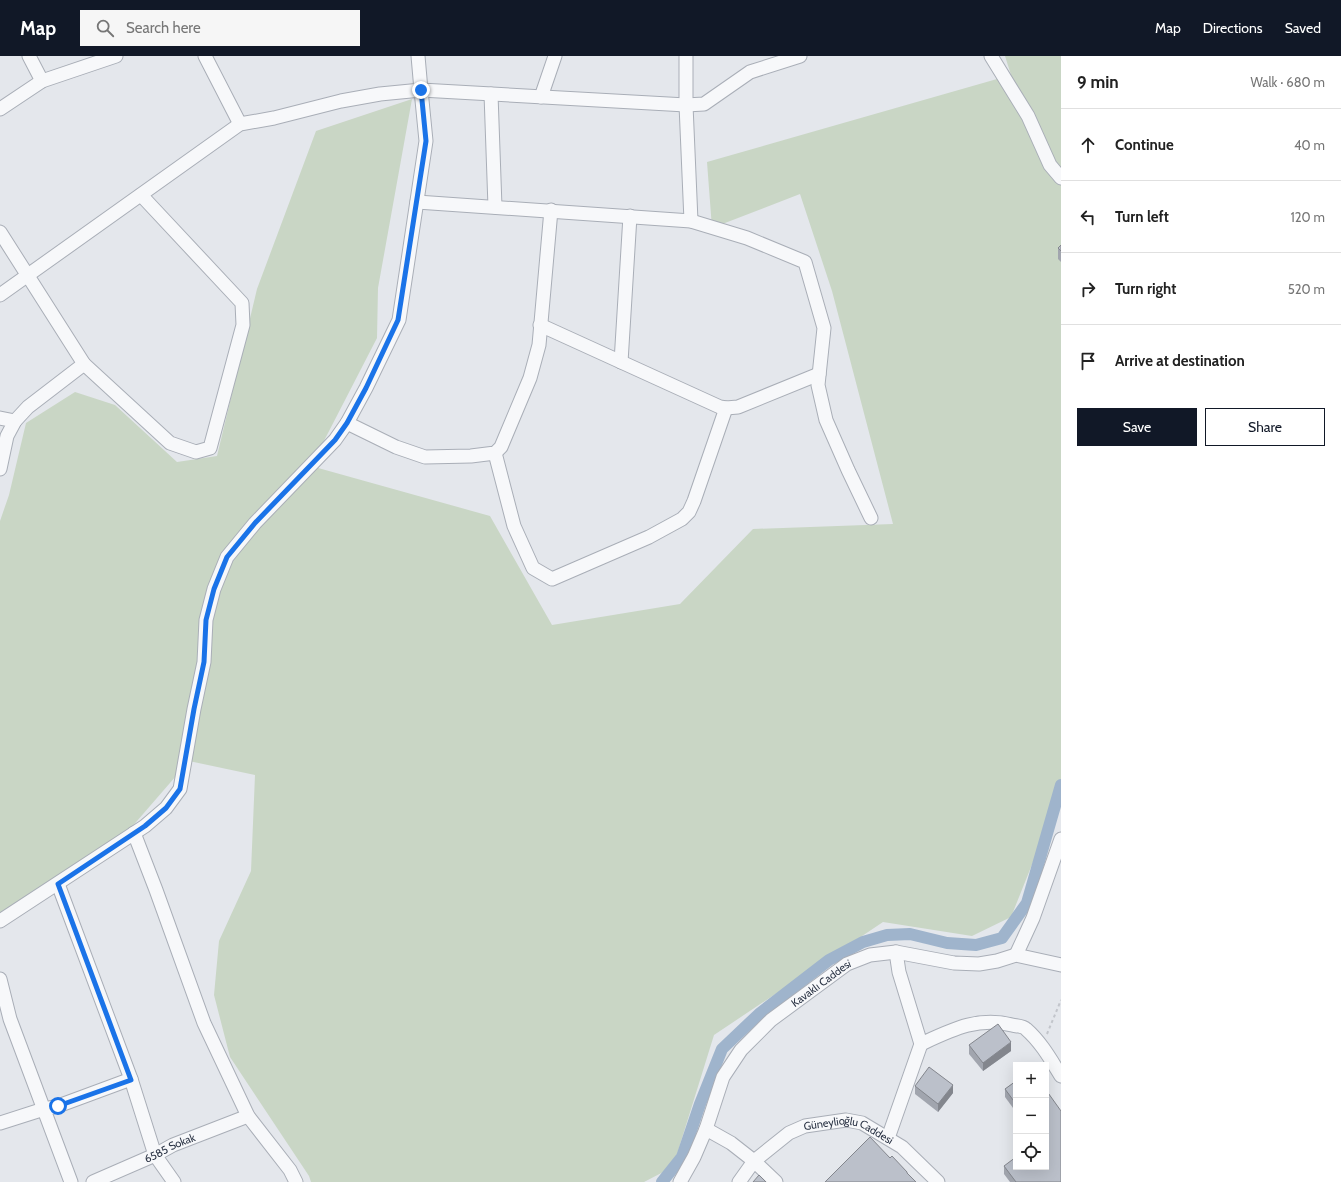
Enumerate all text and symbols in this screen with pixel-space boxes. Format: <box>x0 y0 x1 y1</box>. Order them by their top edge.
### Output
search box <box>80 10 360 46</box>
text: Map <box>20 17 56 40</box>
icon: search <box>94 17 116 39</box>
text: Search here <box>126 19 201 37</box>
text: Map <box>1155 19 1181 37</box>
text: Directions <box>1203 19 1263 37</box>
text: Saved <box>1285 19 1321 37</box>
text: 9 min <box>1077 72 1119 92</box>
text: Walk · 680 m <box>1250 74 1325 90</box>
route end <box>412 81 430 99</box>
icon: ahead <box>1077 134 1099 156</box>
text: Continue <box>1115 136 1174 154</box>
text: 40 m <box>1294 137 1325 153</box>
icon: left <box>1077 206 1099 228</box>
text: Turn left <box>1115 208 1169 226</box>
text: 120 m <box>1291 209 1325 225</box>
icon: right <box>1077 278 1099 300</box>
text: Turn right <box>1115 280 1176 298</box>
text: 520 m <box>1288 281 1325 297</box>
icon: arrive <box>1077 350 1099 372</box>
text: Arrive at destination <box>1115 352 1245 370</box>
button: Save <box>1077 408 1197 446</box>
button: Share <box>1205 408 1325 446</box>
street label: Kavaklı Caddesi <box>788 956 853 1010</box>
map controls <box>1013 1062 1049 1170</box>
button: + <box>1013 1062 1049 1098</box>
route start <box>49 1097 67 1115</box>
button: − <box>1013 1098 1049 1134</box>
street label: Güneylioğlu Caddesi <box>803 1113 896 1147</box>
street label: 6585 Sokak <box>142 1130 197 1166</box>
button: locate <box>1013 1134 1049 1170</box>

